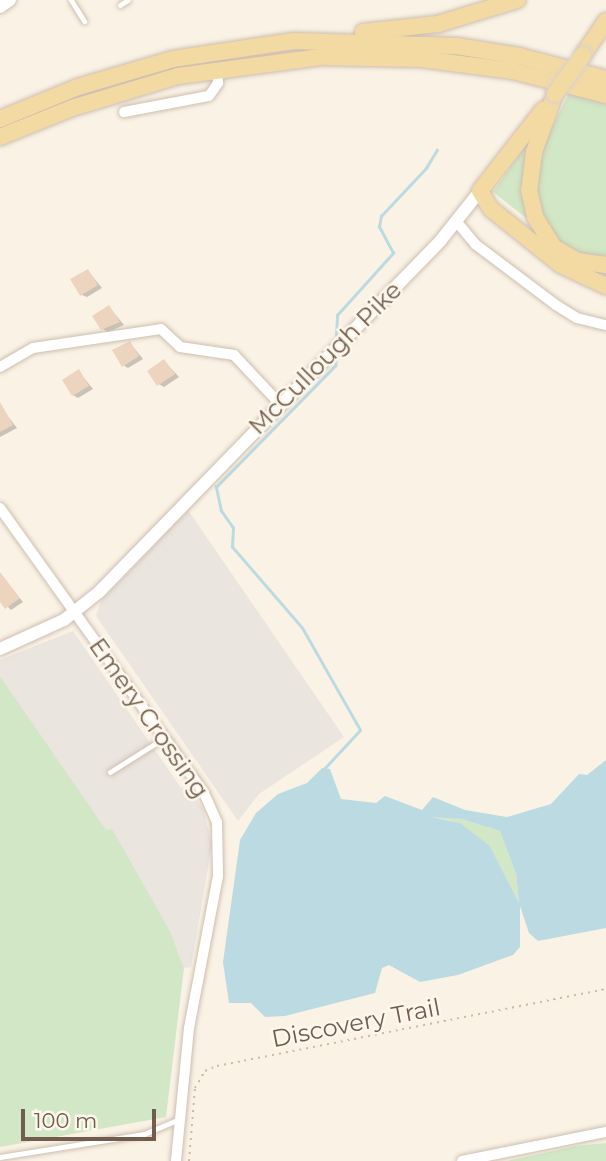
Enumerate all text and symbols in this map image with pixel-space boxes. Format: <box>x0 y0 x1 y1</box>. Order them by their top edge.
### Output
street label: McCullough Pike <box>243 276 407 440</box>
street label: Emery Crossing <box>83 632 215 804</box>
street label: Discovery Trail <box>269 993 443 1053</box>
scale bar <box>24 1094 159 1138</box>
text: 100 m <box>34 1108 97 1133</box>

